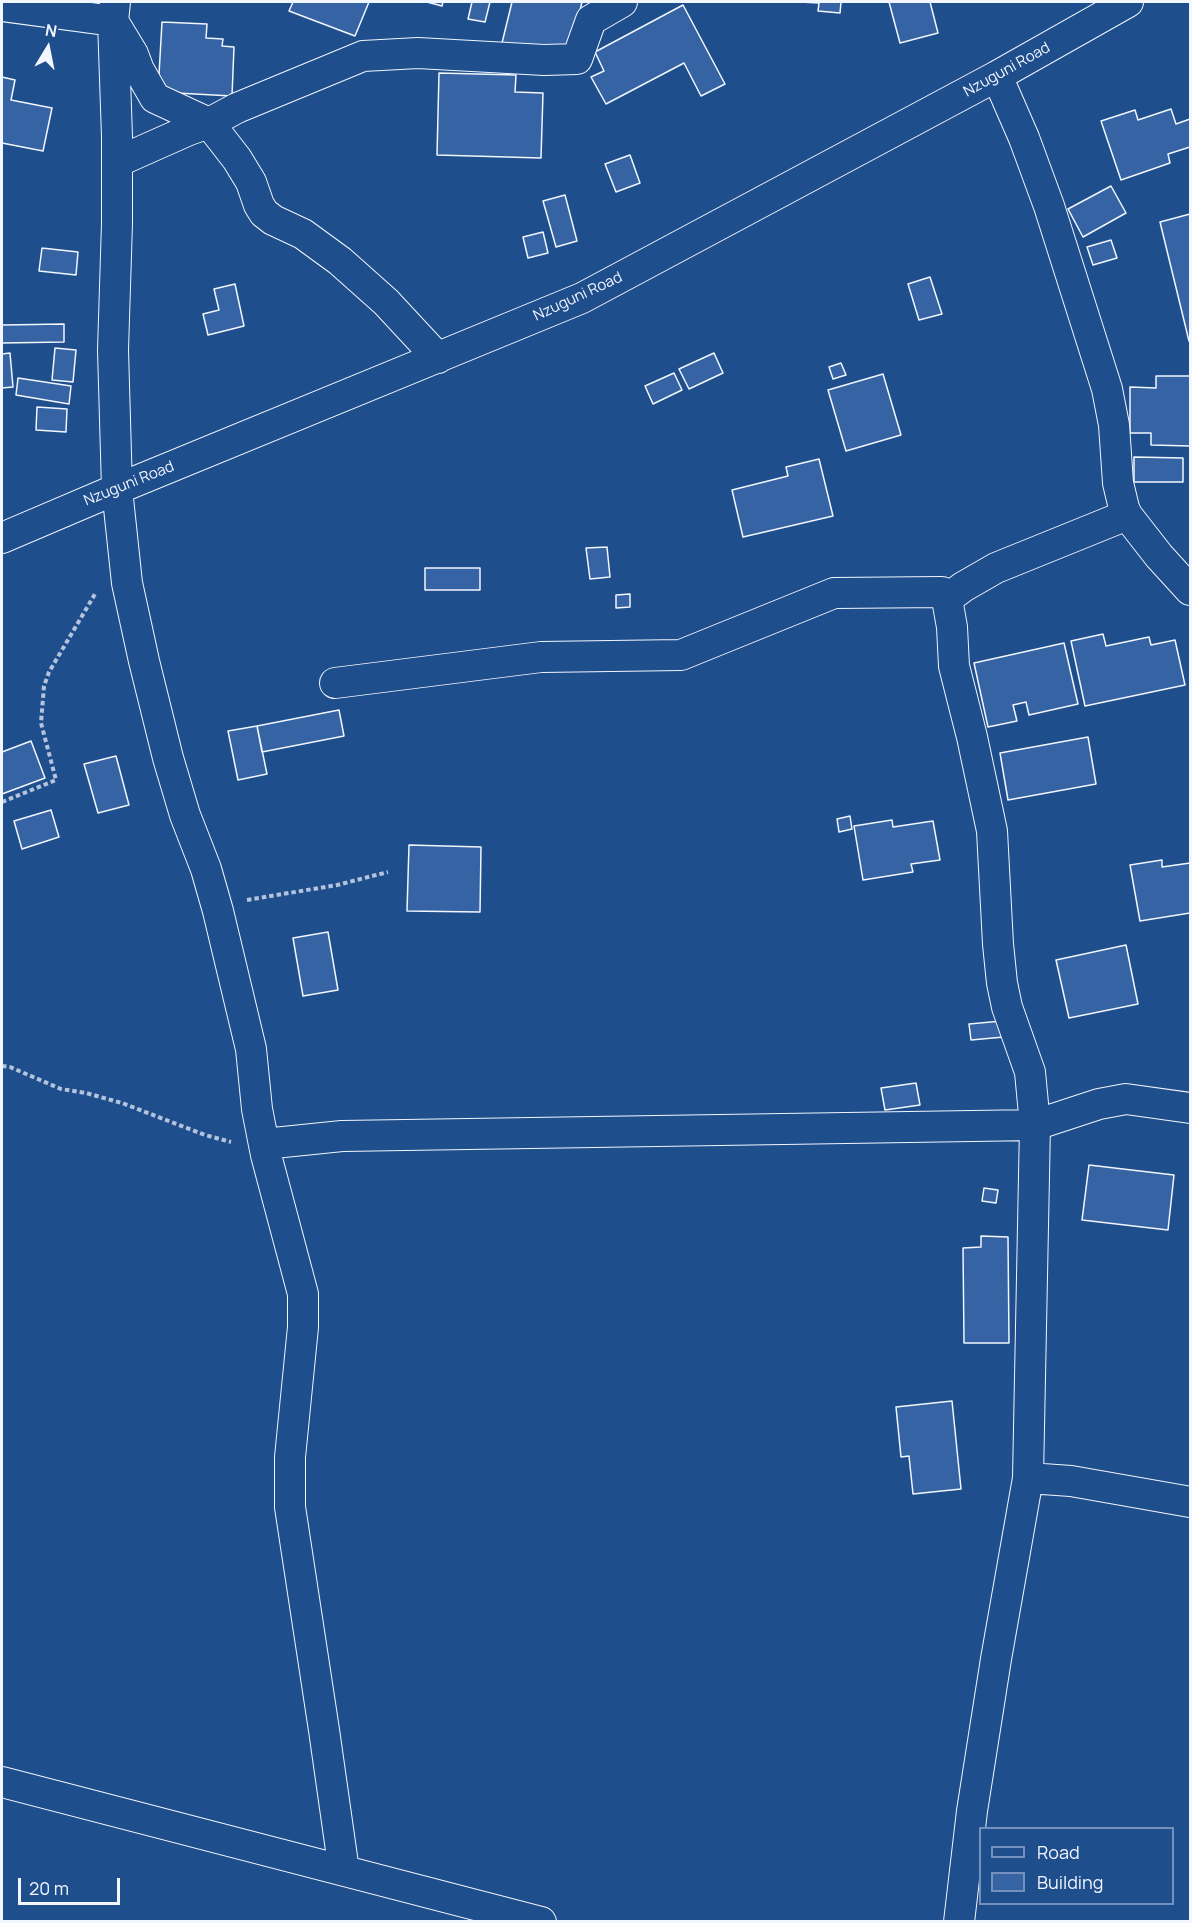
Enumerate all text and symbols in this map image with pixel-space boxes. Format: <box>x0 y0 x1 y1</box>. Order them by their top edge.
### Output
north arrow <box>18 18 78 78</box>
text: N <box>44 18 59 42</box>
street label: Nzuguni Road <box>961 39 1053 101</box>
street label: Nzuguni Road <box>531 269 625 325</box>
street label: Nzuguni Road <box>81 458 177 510</box>
legend <box>979 1827 1174 1905</box>
text: Road <box>1037 1840 1080 1864</box>
scale bar <box>21 1866 123 1904</box>
text: Building <box>1037 1870 1103 1894</box>
text: 20 m <box>29 1876 69 1900</box>

